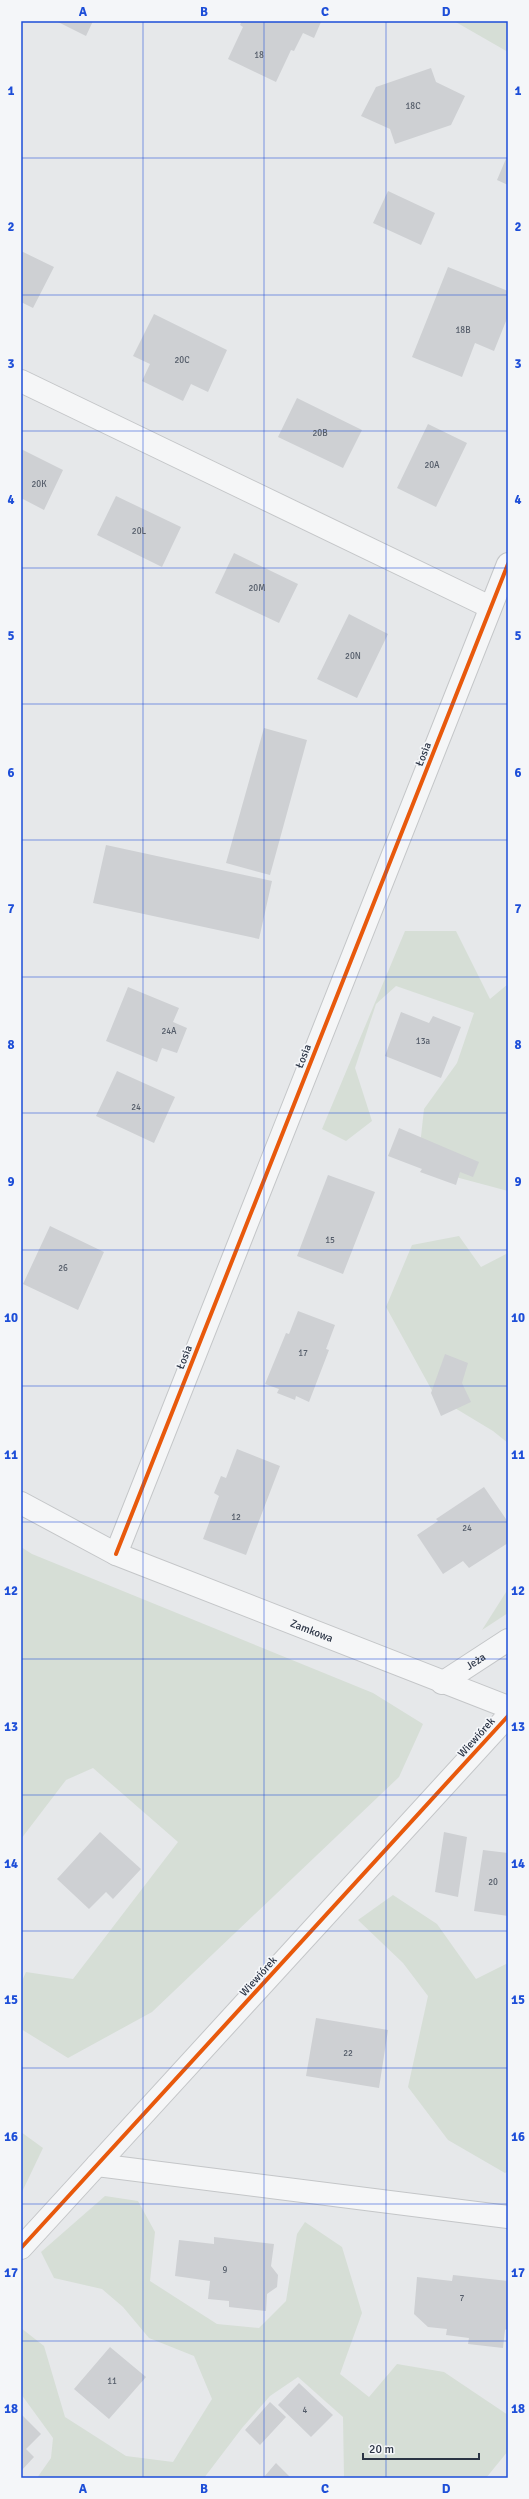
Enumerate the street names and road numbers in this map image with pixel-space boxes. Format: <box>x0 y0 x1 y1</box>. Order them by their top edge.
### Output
street label: Łosia <box>413 740 434 768</box>
street label: Łosia <box>293 1042 314 1070</box>
street label: Łosia <box>174 1343 195 1371</box>
street label: Zamkowa <box>288 1617 335 1645</box>
street label: Jeża <box>463 1650 488 1673</box>
street label: Wiewiórek <box>455 1714 498 1760</box>
street label: Wiewiórek <box>237 1953 280 1999</box>

